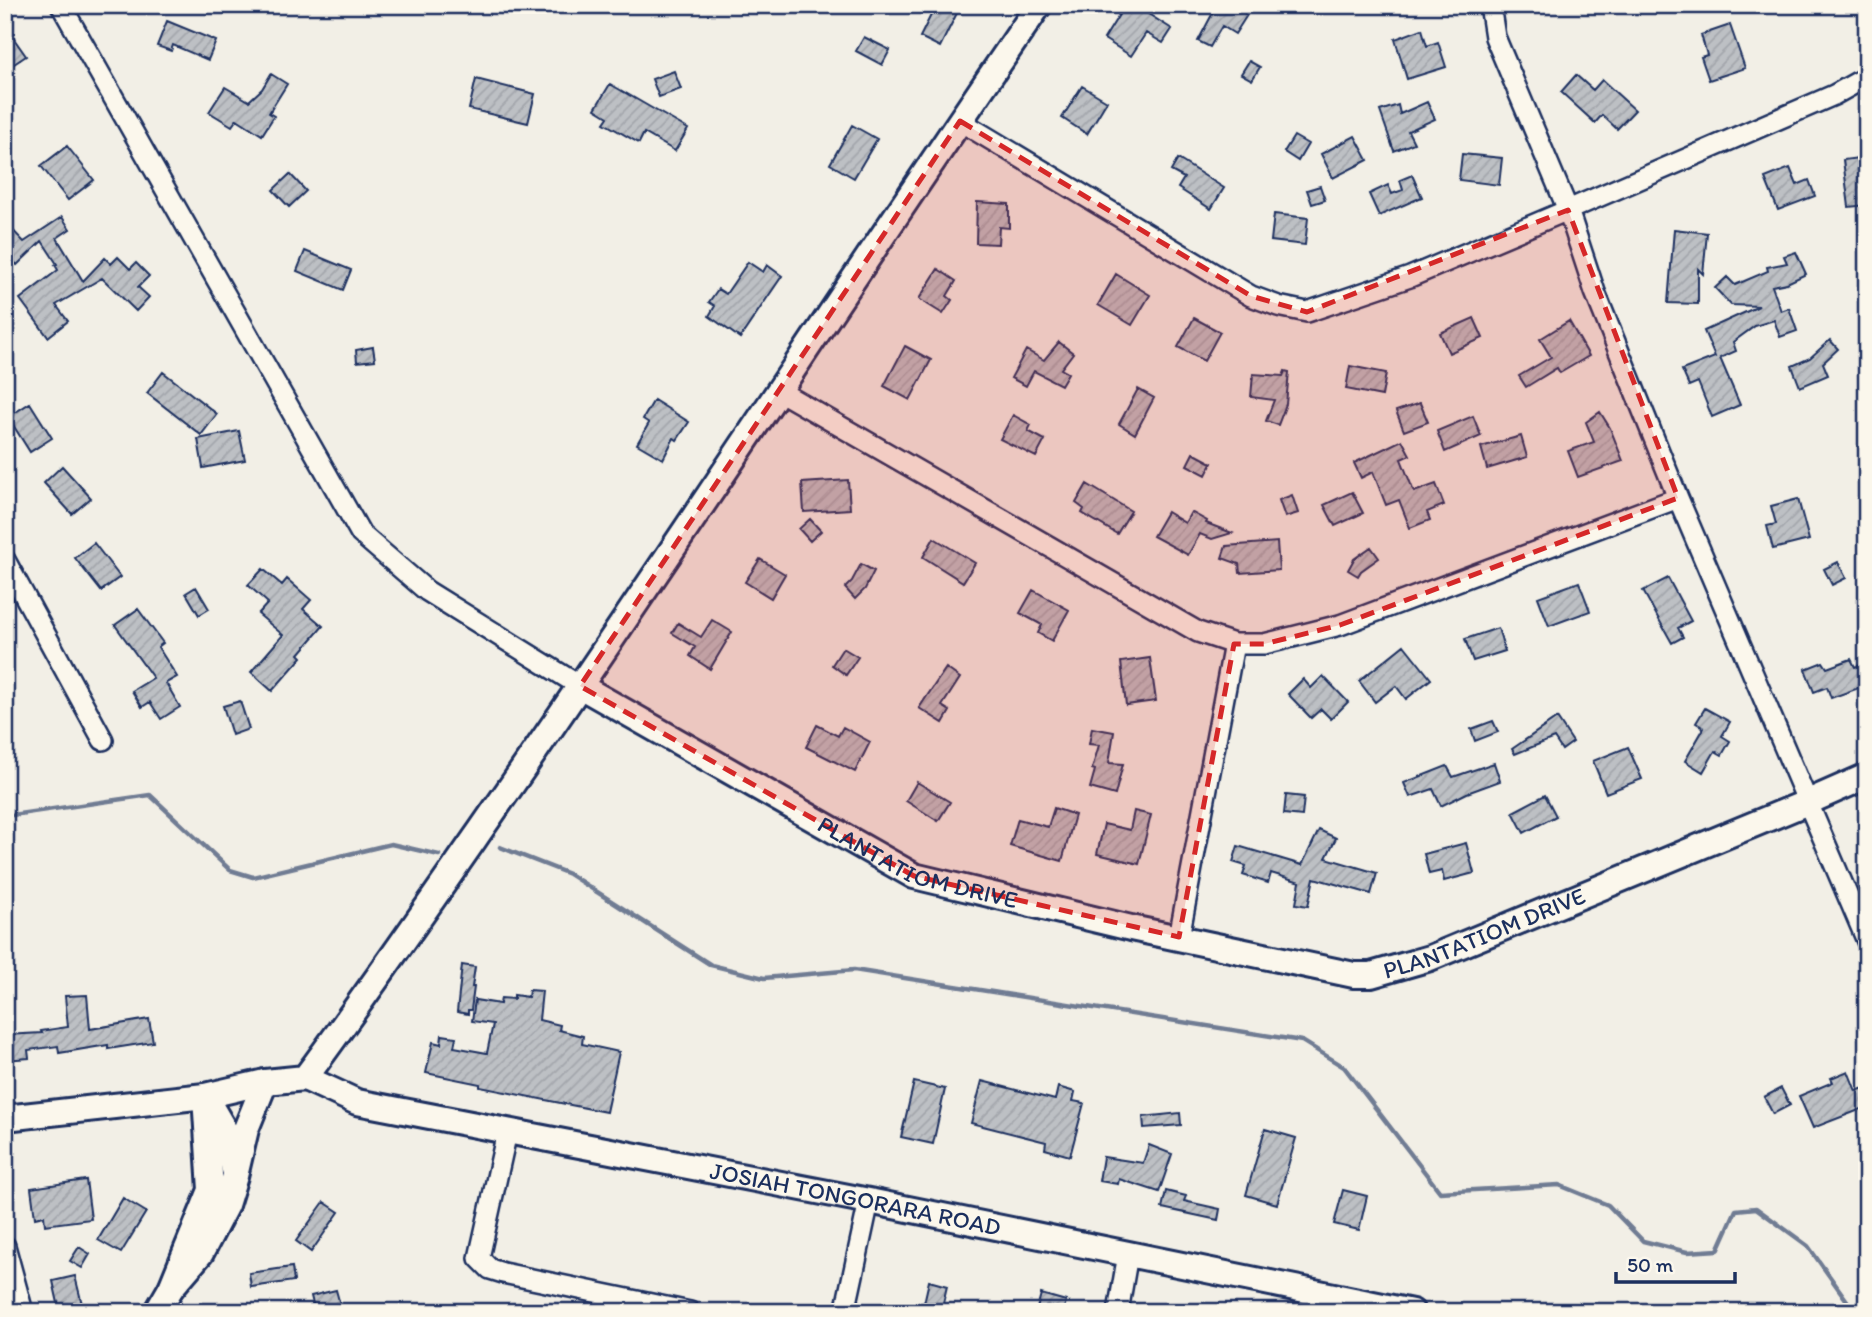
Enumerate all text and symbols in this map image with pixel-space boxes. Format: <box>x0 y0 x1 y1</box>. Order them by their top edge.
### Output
street label: PLANTATIOM DRIVE <box>813 809 1021 914</box>
street label: PLANTATIOM DRIVE <box>1380 881 1589 985</box>
street label: JOSIAH TONGORARA ROAD <box>708 1156 1004 1242</box>
scale bar <box>1616 1240 1736 1284</box>
text: 50 m <box>1627 1252 1674 1277</box>

